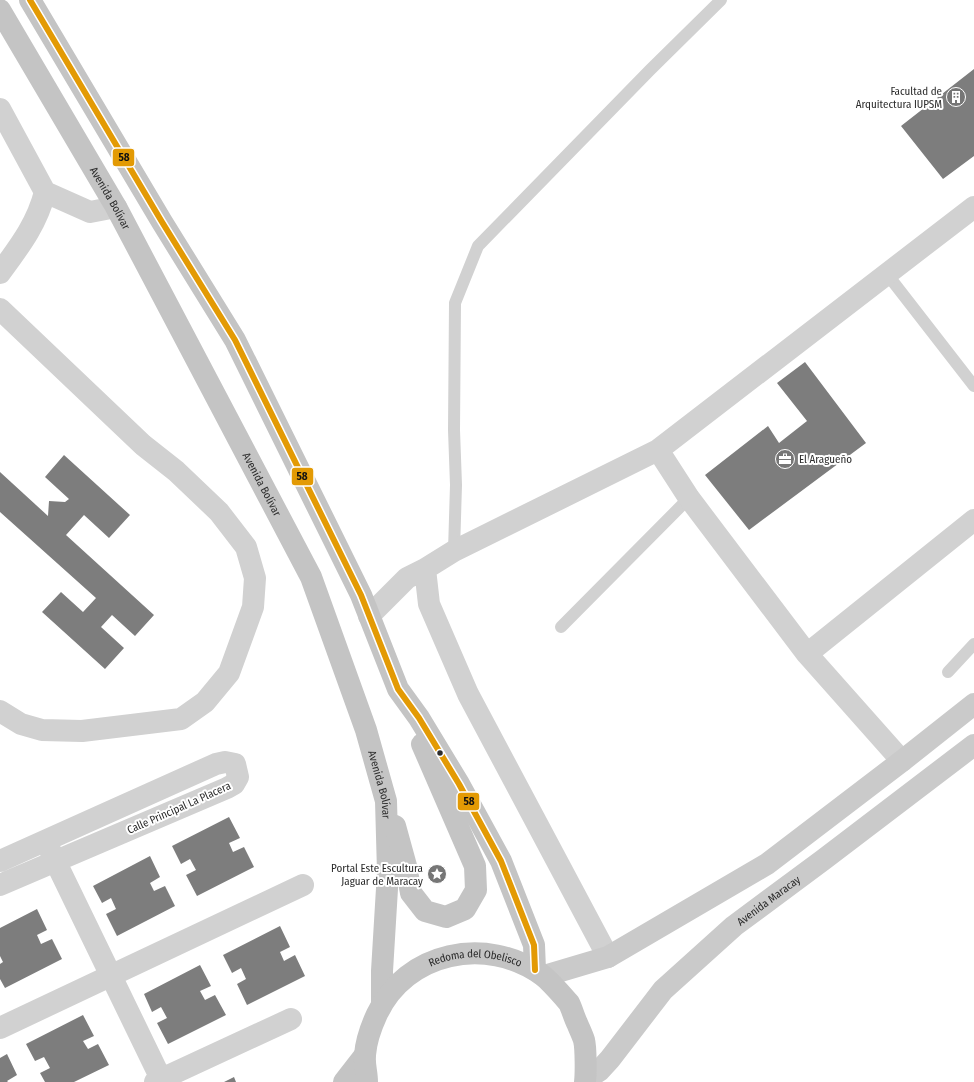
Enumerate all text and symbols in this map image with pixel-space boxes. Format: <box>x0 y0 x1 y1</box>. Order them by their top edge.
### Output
place label: Facultad de Arquitectura IUPSM <box>856 85 942 111</box>
building icon: Facultad de Arquitectura IUPSM <box>945 86 967 108</box>
line badge: 58 <box>112 148 135 167</box>
text: 58 <box>118 151 130 164</box>
street label: Avenida Bolívar <box>87 164 133 232</box>
office icon: El Aragueño <box>774 448 796 470</box>
street label: Avenida Bolívar <box>240 450 284 518</box>
place label: El Aragueño <box>799 453 852 466</box>
line badge: 58 <box>291 467 314 486</box>
text: 58 <box>296 470 308 483</box>
unlabelled marker <box>435 748 445 758</box>
street label: Avenida Bolívar <box>366 749 393 819</box>
street label: Calle Principal La Placera <box>125 779 233 837</box>
line badge: 58 <box>457 792 480 811</box>
text: 58 <box>463 795 475 808</box>
place label: Portal Este Escultura Jaguar de Maracay <box>331 862 423 888</box>
place icon: Portal Este Escultura Jaguar de Maracay <box>426 863 448 885</box>
street label: Avenida Maracay <box>734 873 803 928</box>
street label: Redoma del Obelisco <box>427 947 524 969</box>

